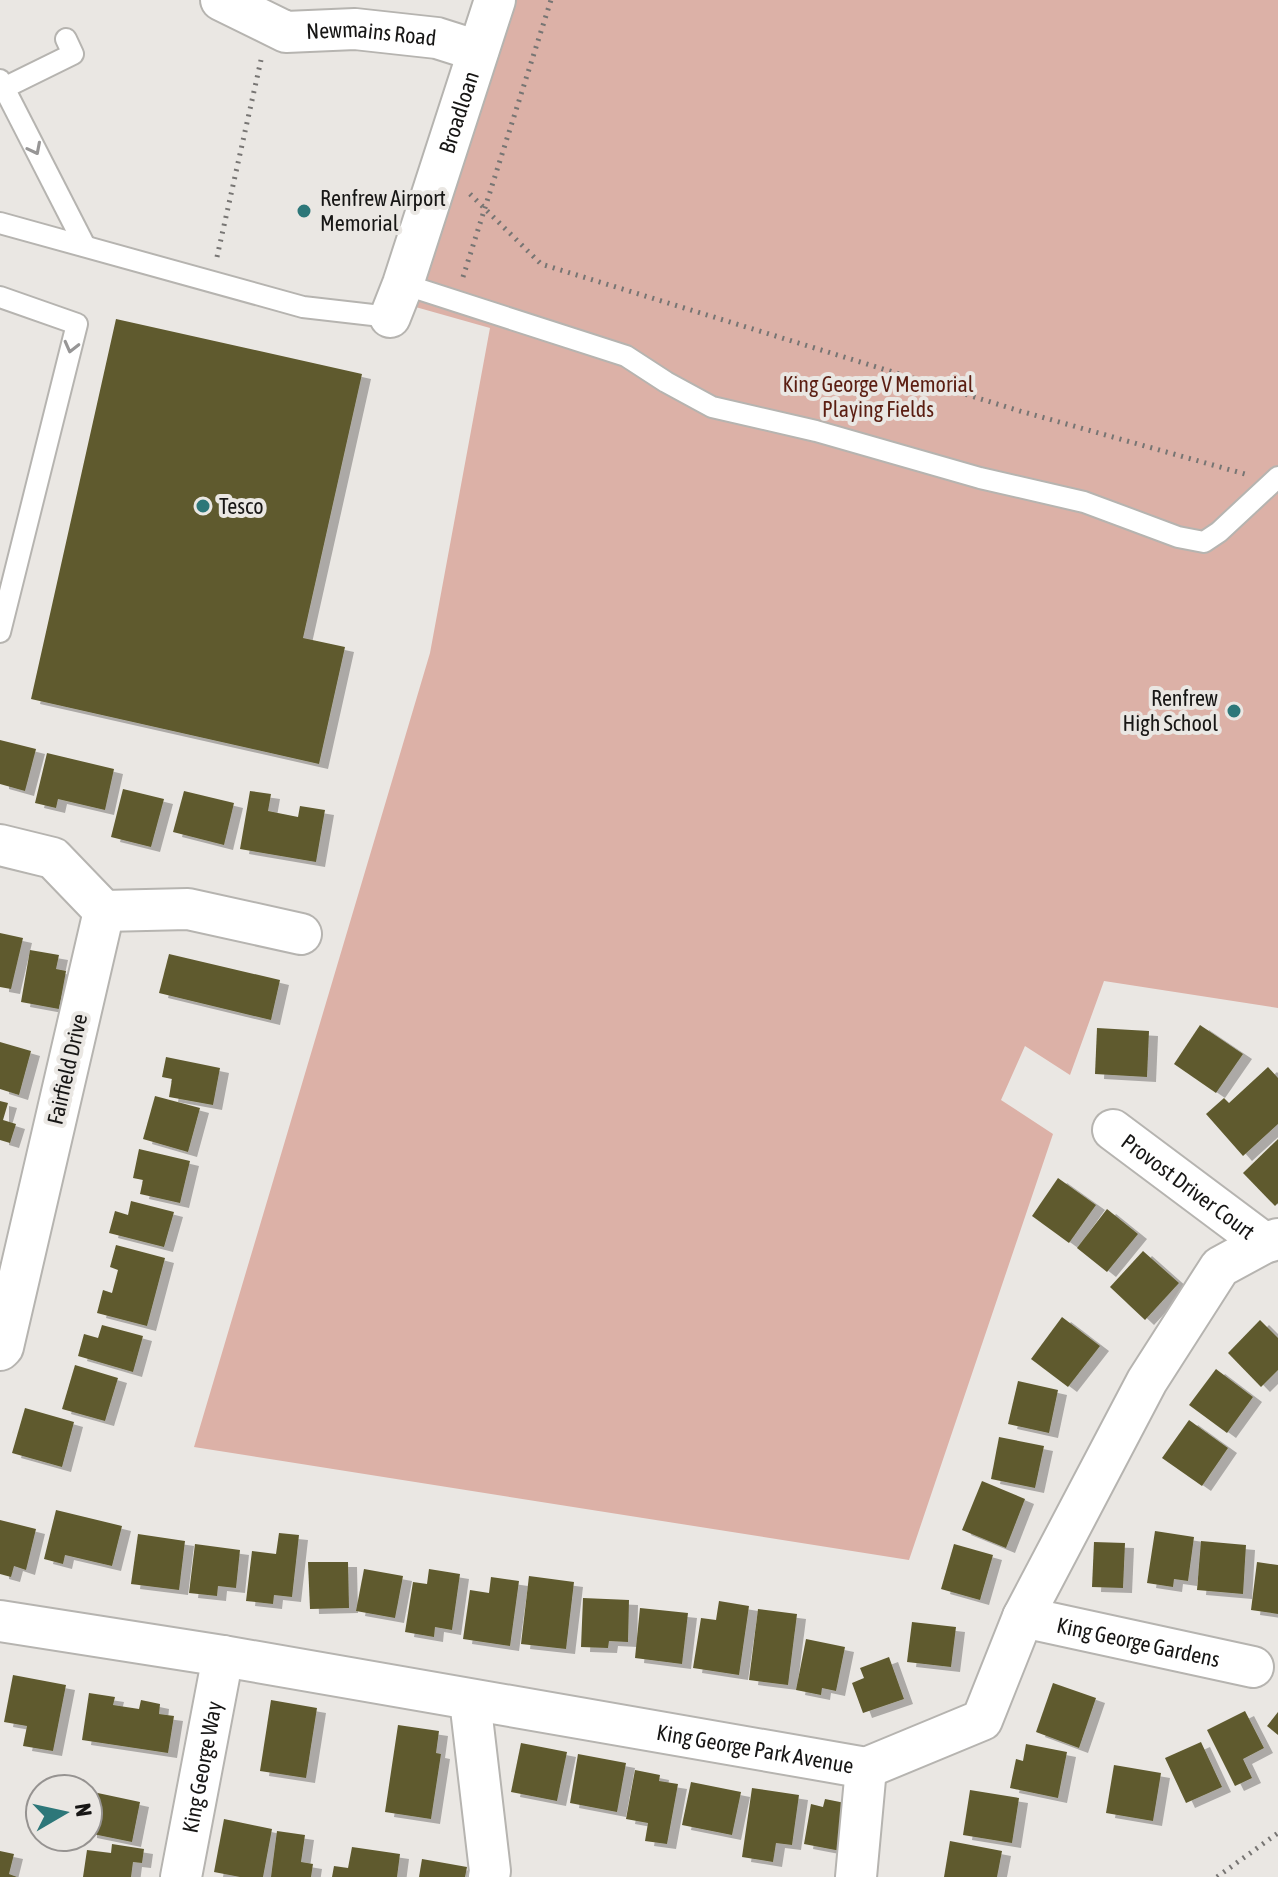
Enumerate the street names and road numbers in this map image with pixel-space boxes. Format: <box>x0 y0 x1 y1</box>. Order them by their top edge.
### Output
street label: Newmains Road <box>306 16 438 51</box>
street label: Broadloan <box>433 68 484 157</box>
street label: Fairfield Drive <box>42 1011 92 1127</box>
street label: Provost Driver Court <box>1117 1128 1260 1245</box>
street label: King George Gardens <box>1054 1612 1222 1672</box>
street label: King George Way <box>177 1699 227 1835</box>
street label: King George Park Avenue <box>655 1719 856 1779</box>

